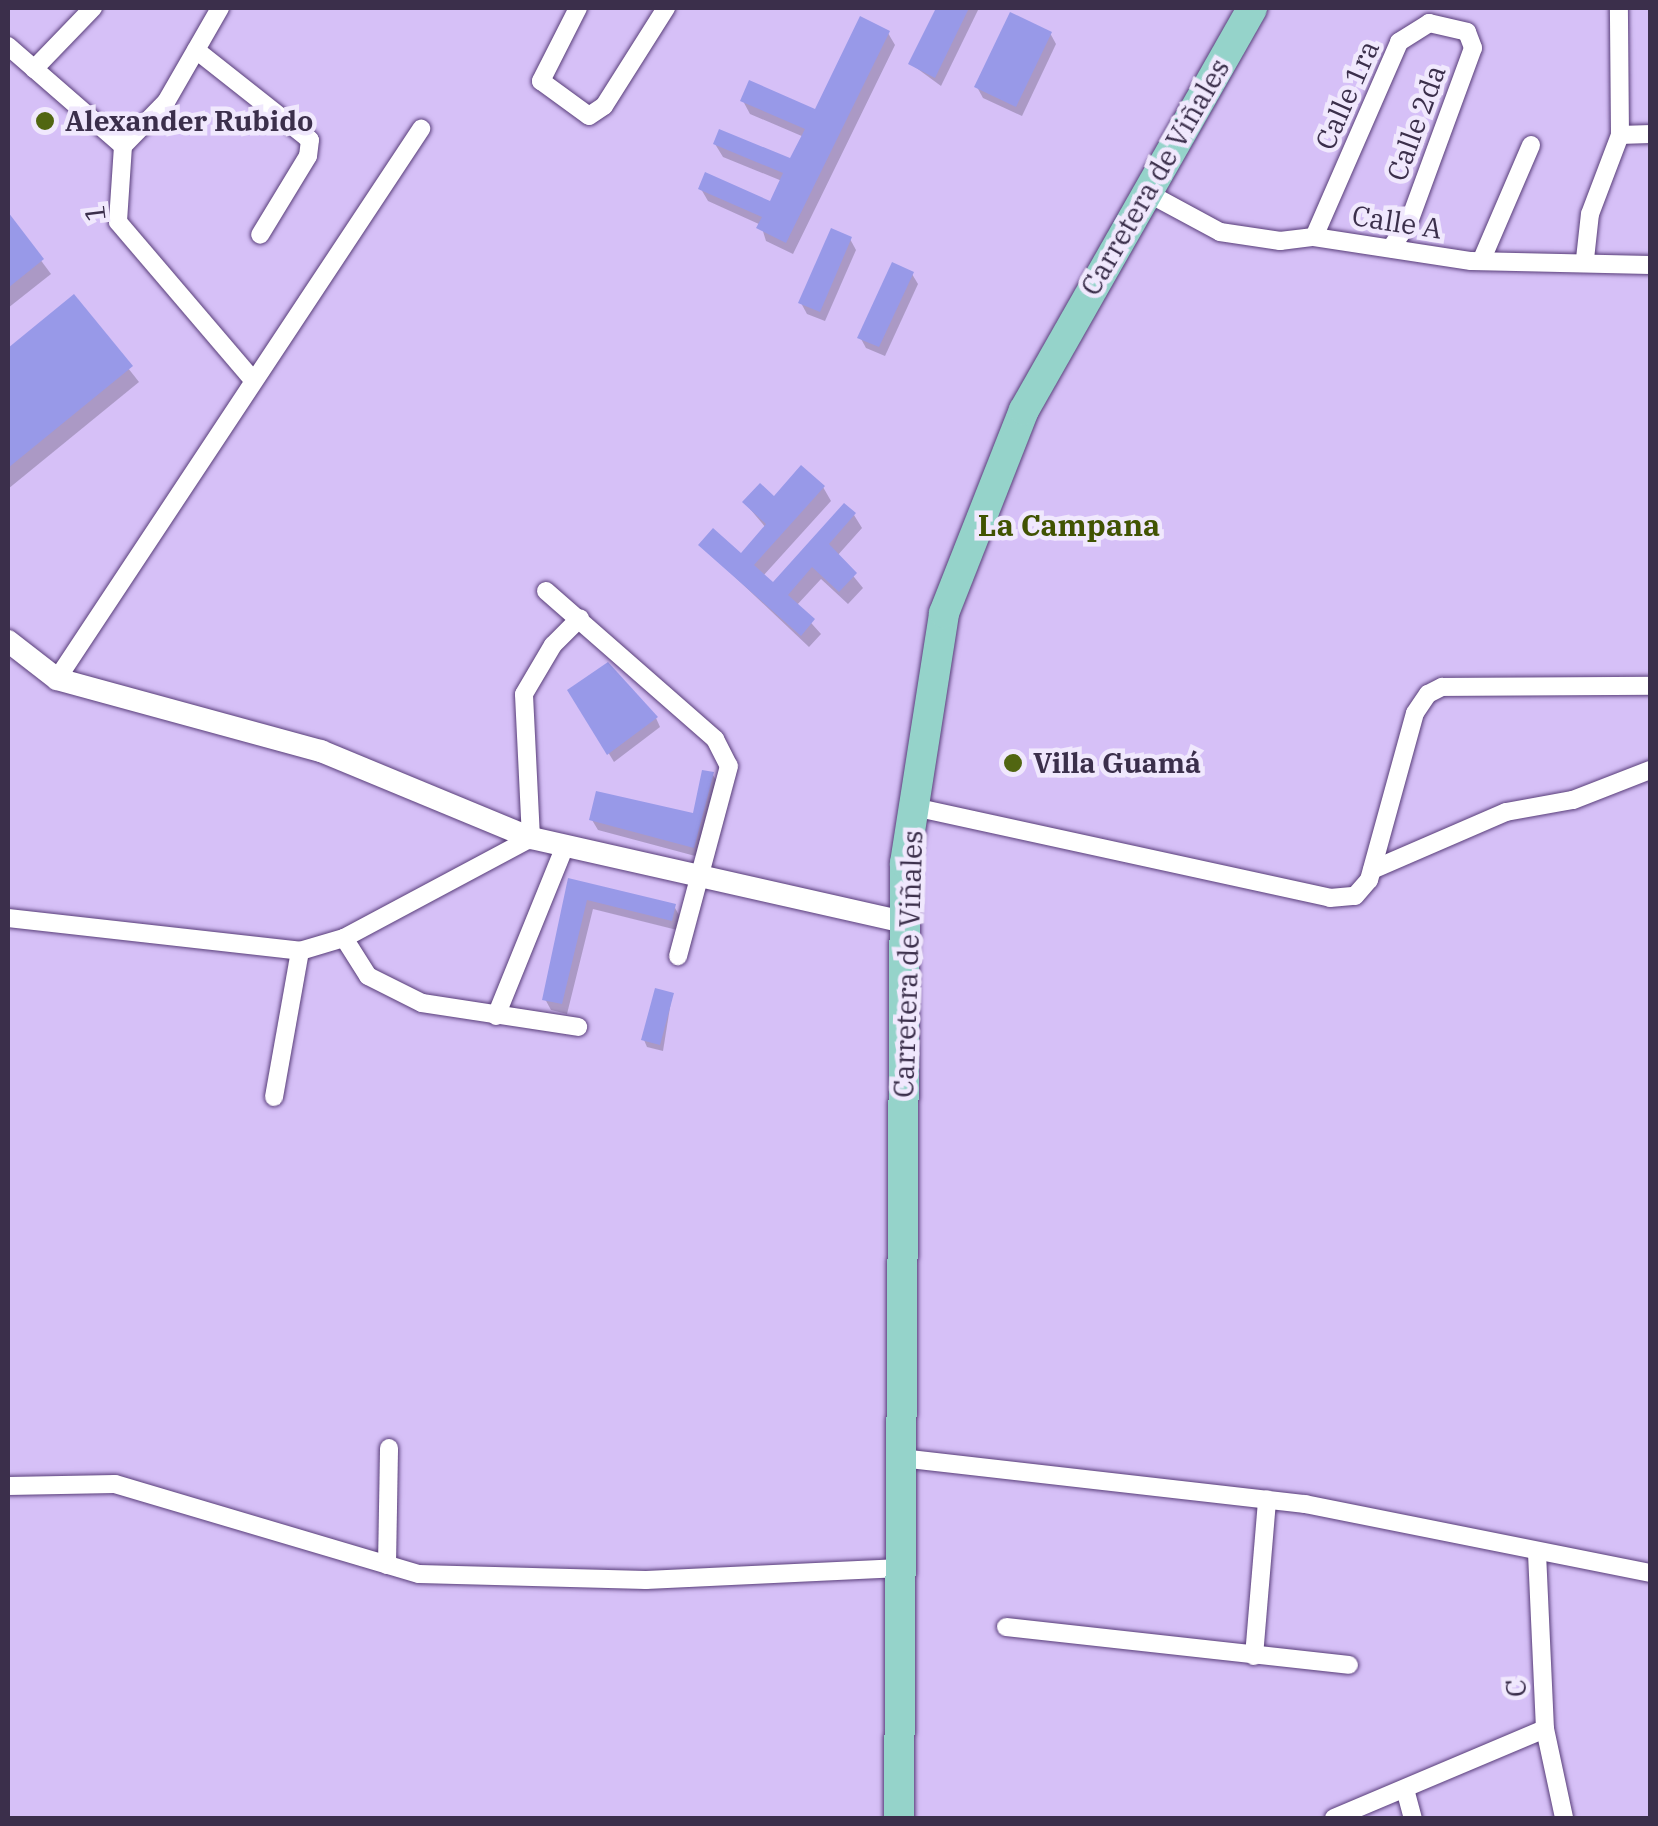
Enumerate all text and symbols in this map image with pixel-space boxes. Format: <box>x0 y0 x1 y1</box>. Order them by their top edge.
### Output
street label: Calle 1ra <box>1308 35 1386 155</box>
street label: Carretera de Viñales <box>1074 53 1236 301</box>
street label: Calle 2da <box>1380 61 1452 185</box>
place label: Alexander Rubido <box>65 104 313 138</box>
marker: Alexander Rubido <box>34 110 56 132</box>
street label: Calle A <box>1350 198 1444 246</box>
street label: 1 <box>77 203 113 223</box>
district label: La Campana <box>978 507 1160 543</box>
place label: Villa Guamá <box>1033 746 1201 780</box>
marker: Villa Guamá <box>1002 752 1024 774</box>
street label: Carretera de Viñales <box>887 830 929 1098</box>
street label: C <box>1499 1678 1533 1698</box>

